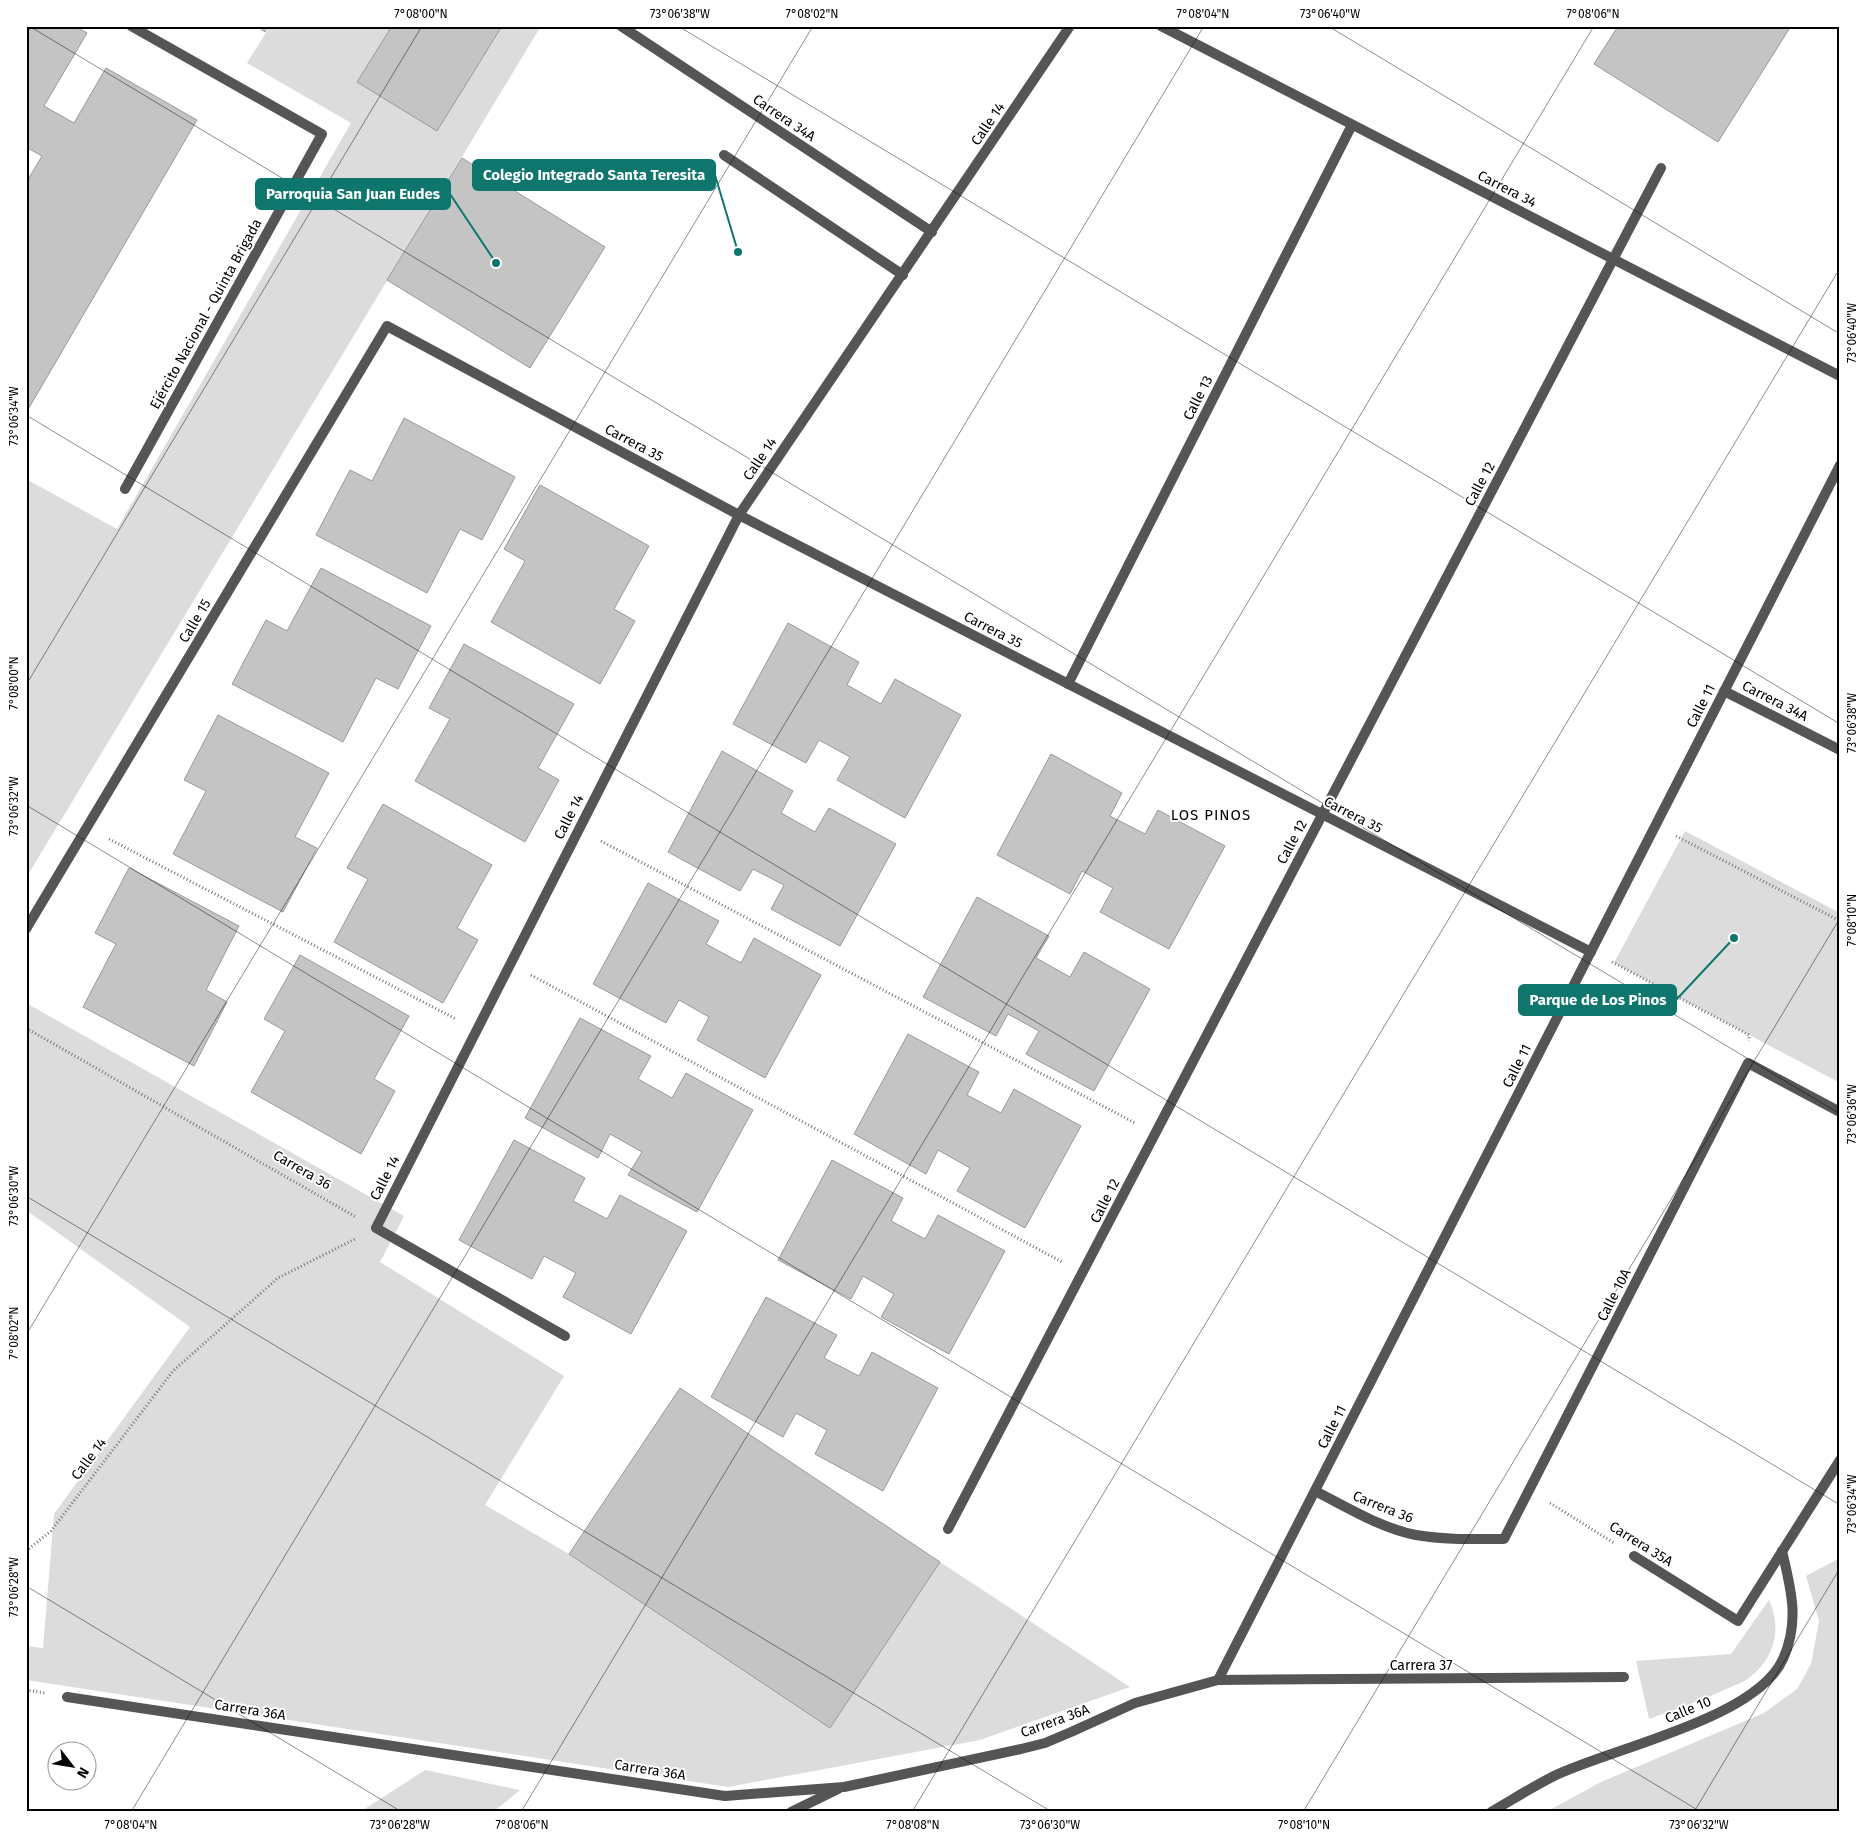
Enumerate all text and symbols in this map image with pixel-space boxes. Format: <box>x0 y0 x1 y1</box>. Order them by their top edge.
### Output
text: 7°08'00"N <box>394 7 448 21</box>
text: 73°06'38"W <box>650 7 710 21</box>
text: 7°08'02"N <box>786 7 838 21</box>
text: 7°08'04"N <box>1177 7 1229 21</box>
text: 73°06'40"W <box>1300 7 1360 21</box>
text: 7°08'06"N <box>1566 7 1620 21</box>
street label: Carrera 34A <box>749 91 819 145</box>
street label: Calle 14 <box>967 99 1009 149</box>
callout: Colegio Integrado Santa Teresita <box>473 160 715 190</box>
text: Colegio Integrado Santa Teresita <box>483 166 705 184</box>
street label: Carrera 34 <box>1475 167 1540 211</box>
callout: Parroquia San Juan Eudes <box>256 179 450 209</box>
text: Parroquia San Juan Eudes <box>266 185 440 203</box>
street label: Ejército Nacional - Quinta Brigada <box>146 216 266 412</box>
text: 73°06'40"W <box>1845 303 1859 363</box>
street label: Calle 13 <box>1180 373 1216 423</box>
text: 73°06'34"W <box>7 386 21 446</box>
street label: Carrera 35 <box>602 421 666 465</box>
street label: Calle 14 <box>739 434 781 484</box>
street label: Calle 12 <box>1461 459 1499 509</box>
street label: Calle 15 <box>175 596 215 646</box>
street label: Carrera 35 <box>961 608 1025 652</box>
text: 7°08'00"N <box>7 656 21 710</box>
street label: Carrera 34A <box>1739 677 1811 725</box>
street label: Calle 11 <box>1683 681 1719 731</box>
text: 73°06'38"W <box>1845 693 1859 753</box>
text: 73°06'32"W <box>7 776 21 836</box>
street label: Calle 14 <box>550 791 588 842</box>
street label: Carrera 35 <box>1321 793 1385 837</box>
district label: LOS PINOS <box>1171 806 1251 824</box>
street label: Calle 12 <box>1273 817 1311 867</box>
text: 7°08'10"N <box>1845 894 1859 946</box>
callout: Parque de Los Pinos <box>1519 985 1676 1015</box>
text: Parque de Los Pinos <box>1529 991 1667 1009</box>
street label: Calle 11 <box>1499 1041 1535 1091</box>
text: 73°06'36"W <box>1845 1084 1859 1144</box>
street label: Carrera 36 <box>270 1147 334 1193</box>
street label: Calle 14 <box>366 1152 404 1203</box>
text: 73°06'30"W <box>7 1166 21 1226</box>
street label: Calle 12 <box>1087 1176 1123 1226</box>
street label: Calle 10A <box>1594 1266 1634 1324</box>
text: 7°08'02"N <box>7 1307 21 1359</box>
street label: Calle 11 <box>1314 1402 1350 1452</box>
street label: Calle 14 <box>68 1434 111 1483</box>
text: 73°06'34"W <box>1845 1474 1859 1534</box>
street label: Carrera 36 <box>1350 1487 1416 1527</box>
street label: Carrera 35A <box>1606 1518 1676 1570</box>
text: 73°06'28"W <box>7 1557 21 1617</box>
street label: Carrera 37 <box>1390 1657 1452 1674</box>
street label: Calle 10 <box>1662 1693 1714 1727</box>
street label: Carrera 36A <box>213 1696 287 1724</box>
street label: Carrera 36A <box>1018 1701 1092 1741</box>
north arrow <box>48 1740 98 1790</box>
street label: Carrera 36A <box>613 1756 687 1784</box>
text: N <box>73 1764 92 1781</box>
text: 7°08'04"N <box>105 1818 157 1832</box>
text: 73°06'28"W <box>370 1818 430 1832</box>
text: 7°08'06"N <box>495 1818 549 1832</box>
text: 7°08'08"N <box>886 1818 940 1832</box>
text: 73°06'30"W <box>1020 1818 1080 1832</box>
text: 7°08'10"N <box>1278 1818 1330 1832</box>
text: 73°06'32"W <box>1669 1818 1729 1832</box>

